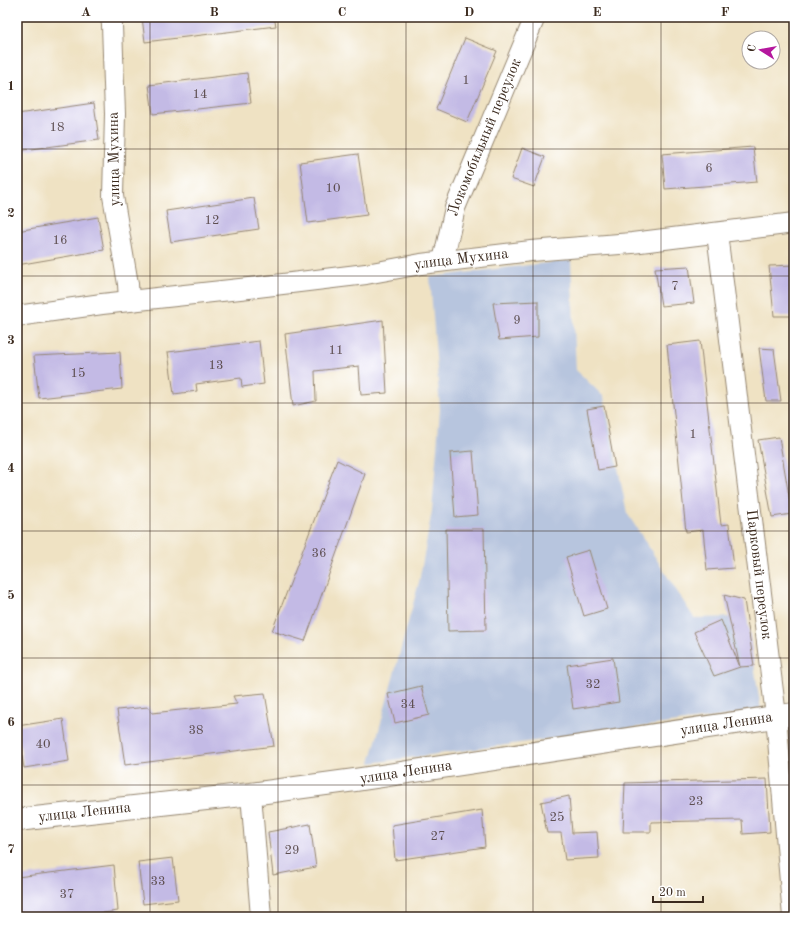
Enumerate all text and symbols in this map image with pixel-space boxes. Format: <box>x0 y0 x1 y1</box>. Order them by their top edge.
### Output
text: A <box>81 6 91 19</box>
text: B <box>209 6 219 19</box>
text: C <box>338 6 346 19</box>
text: D <box>464 6 474 19</box>
text: E <box>593 6 602 19</box>
text: F <box>721 6 730 19</box>
north arrow <box>741 30 781 70</box>
text: С <box>747 44 759 53</box>
street label: Локомобильный переулок <box>446 56 524 218</box>
house number: 1 <box>462 74 470 87</box>
text: 1 <box>7 80 15 93</box>
house number: 14 <box>192 88 208 101</box>
street label: улица Мухина <box>107 111 123 206</box>
house number: 18 <box>49 121 65 134</box>
house number: 6 <box>705 162 713 175</box>
house number: 10 <box>325 182 341 195</box>
text: 2 <box>7 207 15 220</box>
house number: 12 <box>204 214 220 227</box>
house number: 16 <box>52 234 68 247</box>
street label: улица Мухина <box>413 246 510 273</box>
house number: 7 <box>671 280 679 293</box>
house number: 9 <box>513 314 521 327</box>
text: 3 <box>7 334 15 347</box>
house number: 11 <box>328 344 344 357</box>
house number: 13 <box>208 359 224 372</box>
house number: 15 <box>70 367 86 380</box>
house number: 1 <box>689 428 697 441</box>
text: 4 <box>7 462 15 475</box>
street label: Парковый переулок <box>743 509 774 641</box>
house number: 36 <box>311 547 327 560</box>
text: 5 <box>7 589 15 602</box>
house number: 32 <box>585 678 601 691</box>
house number: 34 <box>400 698 416 711</box>
street label: улица Ленина <box>679 710 774 738</box>
text: 6 <box>7 716 15 729</box>
house number: 38 <box>188 724 204 737</box>
house number: 40 <box>35 738 51 751</box>
street label: улица Ленина <box>359 758 454 787</box>
house number: 23 <box>688 795 704 808</box>
street label: улица Ленина <box>37 800 132 825</box>
house number: 25 <box>549 811 565 824</box>
house number: 27 <box>430 830 446 843</box>
text: 7 <box>7 843 15 856</box>
house number: 29 <box>284 844 300 857</box>
house number: 33 <box>150 875 166 888</box>
scale bar <box>653 878 703 904</box>
text: 20 m <box>659 887 686 899</box>
house number: 37 <box>59 888 75 901</box>

